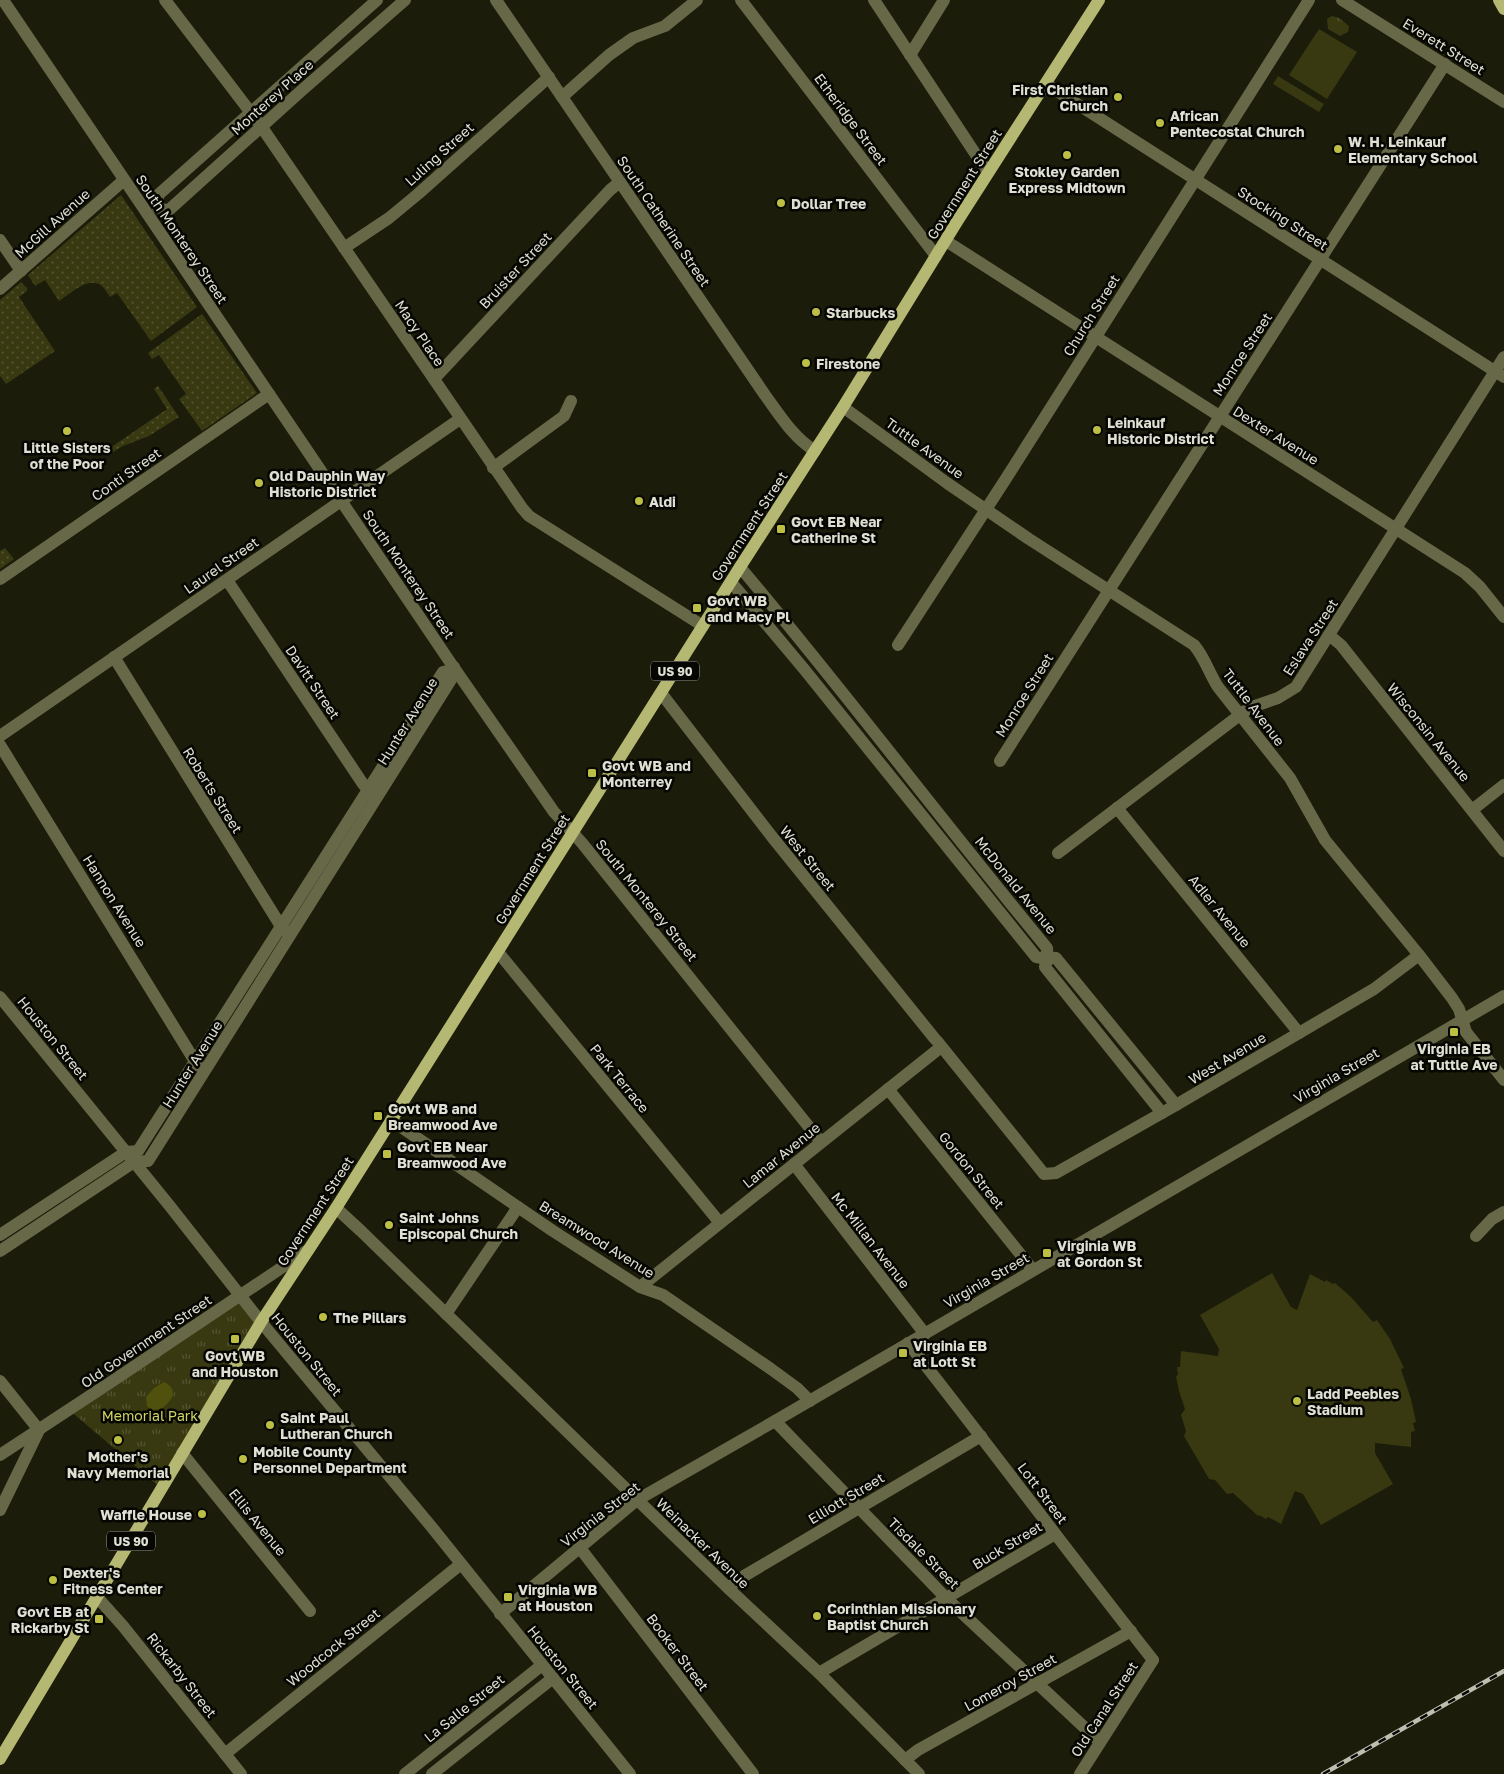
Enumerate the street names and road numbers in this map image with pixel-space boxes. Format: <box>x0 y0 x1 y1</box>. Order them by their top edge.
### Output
street label: Everett Street <box>1400 14 1488 78</box>
street label: Monterey Place <box>228 56 316 138</box>
street label: Etheridge Street <box>811 70 891 168</box>
street label: Luling Street <box>401 119 477 189</box>
street label: Government Street <box>923 126 1005 242</box>
street label: South Catherine Street <box>614 152 714 290</box>
street label: South Monterey Street <box>132 171 232 307</box>
street label: Stocking Street <box>1235 183 1331 253</box>
street label: McGill Avenue <box>11 185 93 261</box>
street label: Bruister Street <box>475 228 555 312</box>
street label: Church Street <box>1059 271 1123 359</box>
street label: Macy Place <box>392 297 448 369</box>
street label: Monroe Street <box>1209 309 1275 399</box>
street label: Dexter Avenue <box>1230 402 1322 468</box>
street label: Tuttle Avenue <box>883 414 967 482</box>
street label: Conti Street <box>88 444 164 504</box>
street label: Government Street <box>707 468 791 584</box>
street label: South Monterey Street <box>359 506 459 642</box>
street label: Laurel Street <box>180 533 262 597</box>
street label: Eslava Street <box>1279 595 1341 679</box>
street label: Davitt Street <box>282 642 344 722</box>
street label: Monroe Street <box>991 650 1057 740</box>
road number: US 90 <box>651 661 699 680</box>
street label: Tuttle Avenue <box>1219 665 1289 749</box>
street label: Hunter Avenue <box>373 674 441 768</box>
street label: Wisconsin Avenue <box>1384 679 1474 785</box>
street label: Roberts Street <box>180 744 246 836</box>
street label: Government Street <box>491 811 573 927</box>
street label: West Street <box>777 822 839 894</box>
street label: McDonald Avenue <box>972 833 1060 937</box>
street label: South Monterey Street <box>593 836 701 964</box>
street label: Hannon Avenue <box>80 852 150 950</box>
street label: Adler Avenue <box>1185 871 1255 951</box>
street label: Houston Street <box>14 993 92 1083</box>
street label: Hunter Avenue <box>158 1017 226 1111</box>
street label: West Avenue <box>1185 1028 1269 1088</box>
street label: Park Terrace <box>587 1040 653 1116</box>
street label: Virginia Street <box>1290 1044 1382 1106</box>
street label: Lamar Avenue <box>739 1119 823 1191</box>
street label: Gordon Street <box>936 1128 1008 1212</box>
street label: Government Street <box>273 1153 357 1269</box>
street label: Mc Millan Avenue <box>828 1189 914 1291</box>
street label: Breamwood Avenue <box>536 1197 658 1281</box>
street label: Virginia Street <box>940 1249 1032 1311</box>
street label: Old Government Street <box>77 1291 215 1391</box>
street label: Houston Street <box>268 1309 346 1399</box>
street label: Lott Street <box>1014 1459 1072 1527</box>
street label: Elliott Street <box>805 1469 887 1527</box>
street label: Virginia Street <box>557 1478 643 1550</box>
street label: Ellis Avenue <box>226 1485 290 1559</box>
street label: Weinacker Avenue <box>653 1494 753 1592</box>
street label: Tisdale Street <box>885 1514 963 1592</box>
street label: Buck Street <box>969 1518 1045 1572</box>
road number: US 90 <box>107 1532 155 1550</box>
street label: Woodcock Street <box>283 1604 383 1690</box>
street label: Booker Street <box>643 1610 713 1694</box>
street label: Houston Street <box>524 1622 602 1712</box>
street label: Rickarby Street <box>144 1629 220 1721</box>
street label: Lomeroy Street <box>961 1650 1059 1714</box>
street label: Old Canal Street <box>1067 1658 1141 1760</box>
street label: La Salle Street <box>420 1670 508 1746</box>

